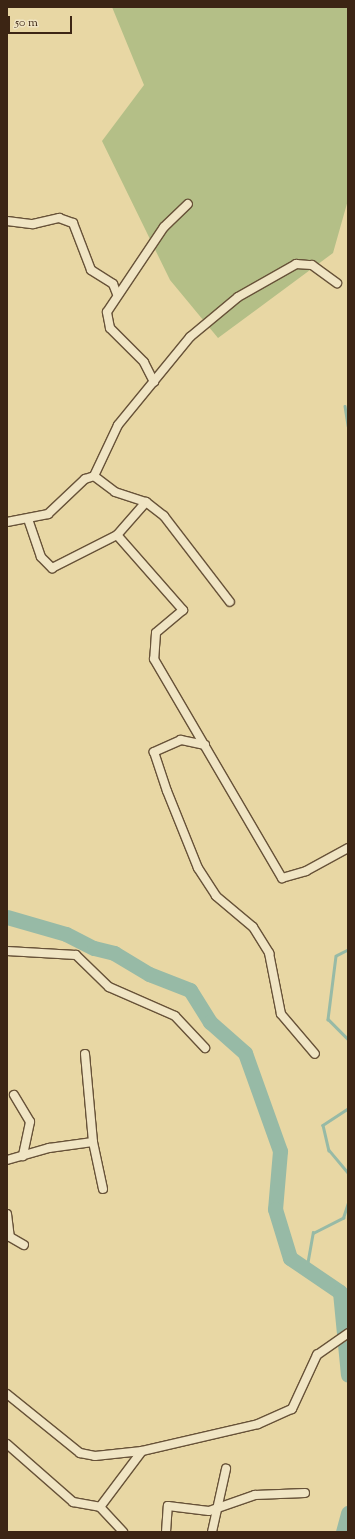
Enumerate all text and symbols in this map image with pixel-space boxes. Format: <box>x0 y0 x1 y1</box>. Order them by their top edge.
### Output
scale bar <box>10 8 74 34</box>
text: 50 m <box>15 14 38 32</box>

